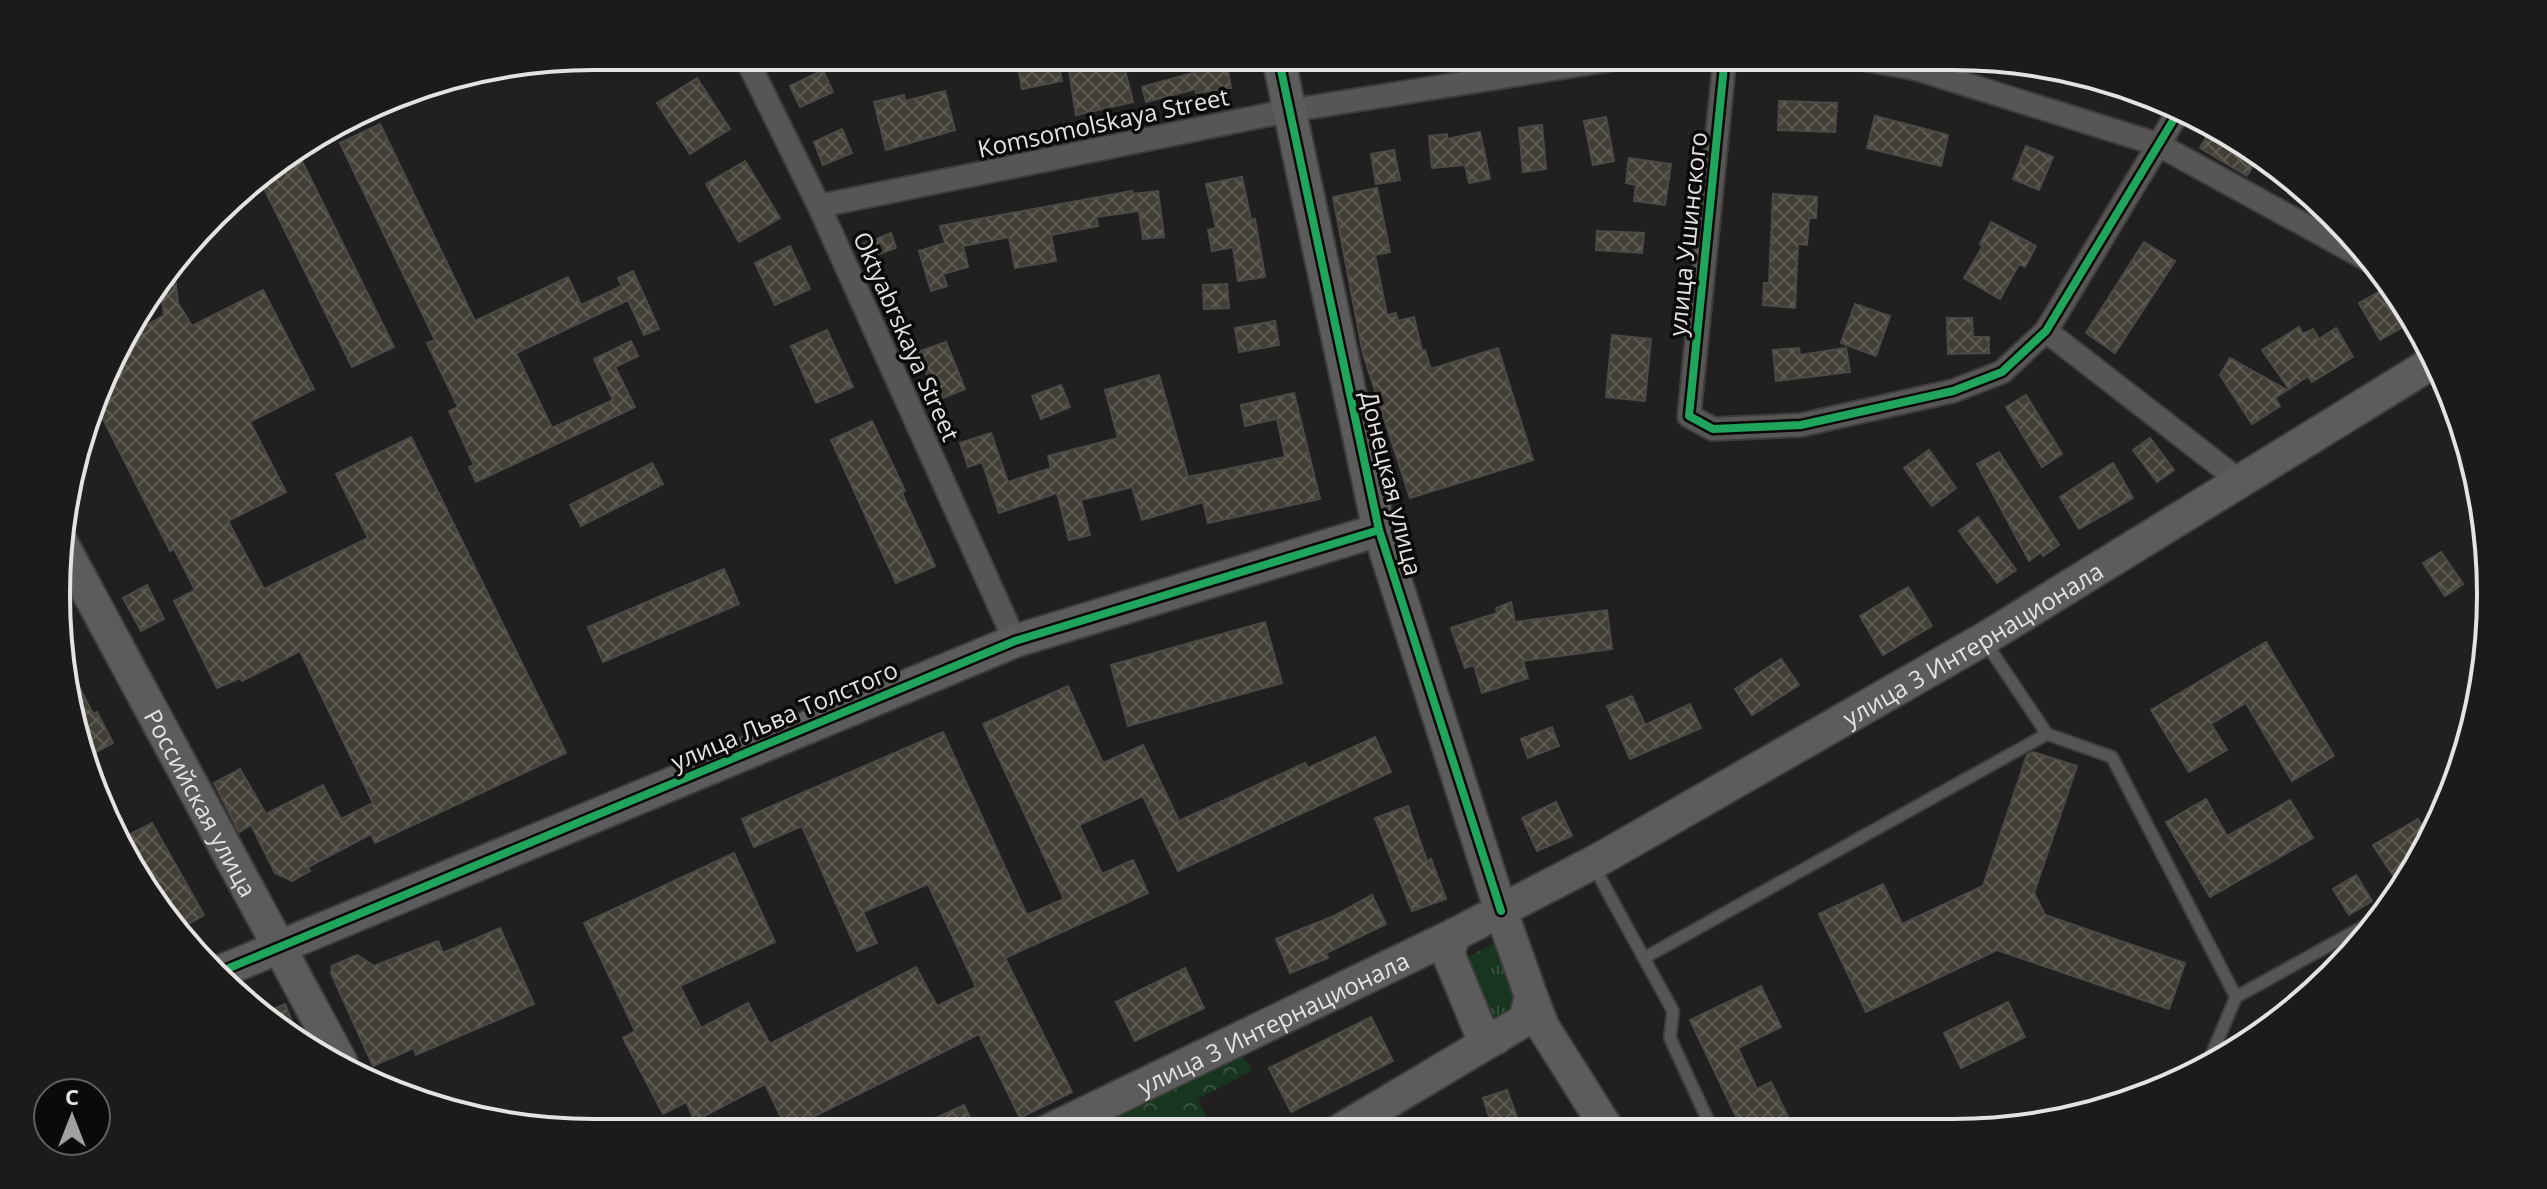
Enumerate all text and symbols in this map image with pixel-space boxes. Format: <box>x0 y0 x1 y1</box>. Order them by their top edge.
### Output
street label: Komsomolskaya Street <box>974 79 1232 165</box>
street label: улица Ушинского <box>1660 130 1714 338</box>
street label: Oktyabrskaya Street <box>846 226 968 446</box>
street label: Донецкая улица <box>1353 387 1431 579</box>
street label: улица 3 Интернационала <box>1836 553 2109 733</box>
street label: улица Льва Толстого <box>666 652 902 778</box>
street label: Российская улица <box>137 703 265 902</box>
street label: улица 3 Интернационала <box>1132 943 1414 1102</box>
north arrow <box>32 1077 112 1157</box>
text: С <box>65 1081 79 1111</box>

